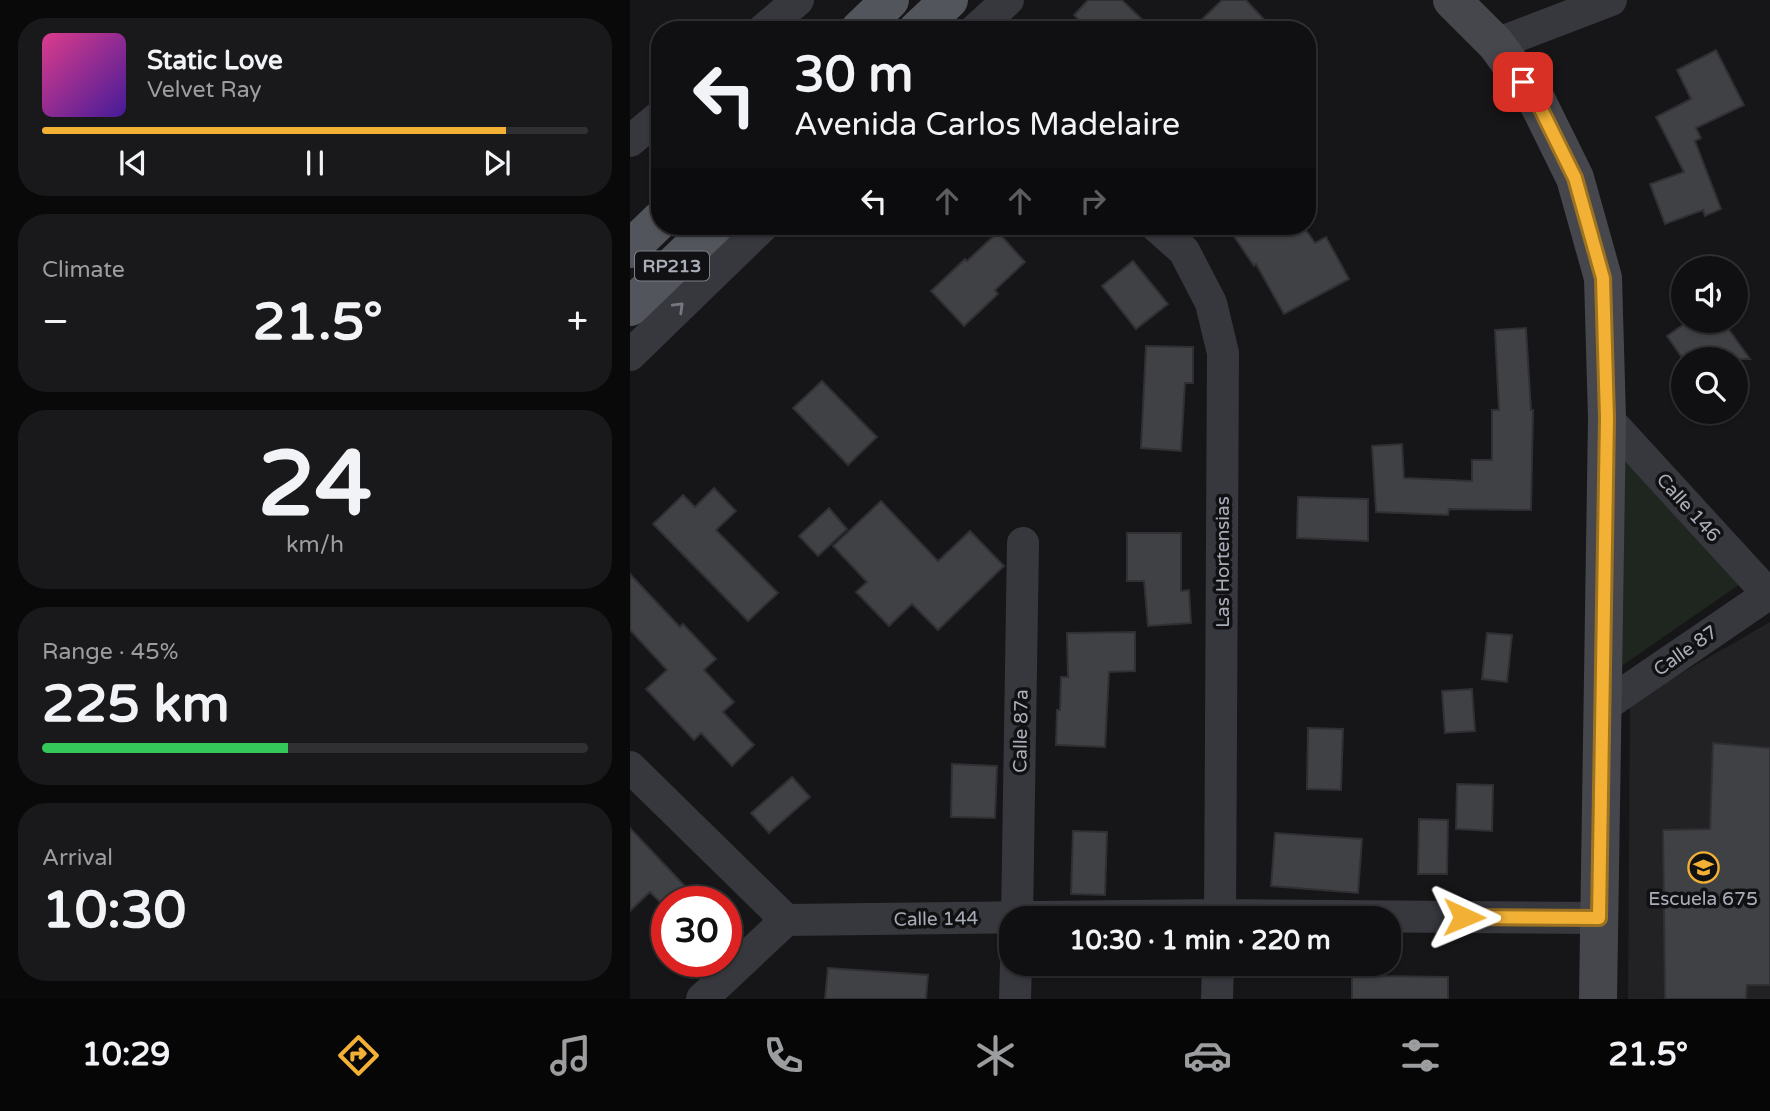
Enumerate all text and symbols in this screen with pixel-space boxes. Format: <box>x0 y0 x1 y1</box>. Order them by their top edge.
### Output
text: Static Love <box>147 45 283 76</box>
text: 30 m <box>794 46 913 105</box>
icon: left <box>679 49 770 140</box>
pin <box>1493 52 1553 112</box>
icon: arrive <box>1504 63 1542 101</box>
text: Velvet Ray <box>147 76 262 104</box>
text: Avenida Carlos Madelaire <box>794 106 1180 144</box>
icon: previous <box>114 144 152 182</box>
icon: pause <box>296 144 334 182</box>
icon: next <box>478 144 516 182</box>
icon: left <box>855 182 893 220</box>
icon: ahead <box>928 182 966 220</box>
icon: ahead <box>1001 182 1039 220</box>
icon: right <box>1074 182 1112 220</box>
road number: RP213 <box>635 252 709 280</box>
text: Climate <box>42 256 125 284</box>
map controls <box>1671 256 1748 424</box>
button: sound <box>1671 256 1748 333</box>
text: 21.5° <box>253 291 383 354</box>
text: − <box>42 299 69 345</box>
text: + <box>567 299 588 345</box>
one-way arrow <box>671 303 684 316</box>
button: search <box>1671 347 1748 424</box>
text: 24 <box>258 430 372 540</box>
street label: Calle 146 <box>1652 469 1725 547</box>
street label: Las Hortensias <box>1212 496 1234 628</box>
text: km/h <box>286 531 344 559</box>
street label: Calle 87 <box>1649 621 1722 681</box>
text: Range · 45% <box>42 638 178 666</box>
text: 225 km <box>42 673 230 736</box>
street label: Calle 87a <box>1009 689 1033 773</box>
text: Arrival <box>42 844 113 872</box>
school or university icon: Escuela 675 <box>1686 850 1720 884</box>
text: 10:30 <box>42 879 186 942</box>
position arrow <box>1427 880 1501 954</box>
speed limit sign: 30 <box>651 886 742 977</box>
place label: Escuela 675 <box>1648 888 1758 910</box>
street label: Calle 144 <box>893 907 979 931</box>
text: 10:30 · 1 min · 220 m <box>1069 925 1331 956</box>
icon: directions <box>334 1031 383 1080</box>
icon: music <box>546 1031 595 1080</box>
icon: phone <box>759 1031 808 1080</box>
icon: climate <box>971 1031 1020 1080</box>
icon: car <box>1183 1031 1232 1080</box>
icon: filters <box>1396 1031 1445 1080</box>
text: 10:29 <box>82 1036 170 1074</box>
text: 21.5° <box>1608 1036 1688 1074</box>

